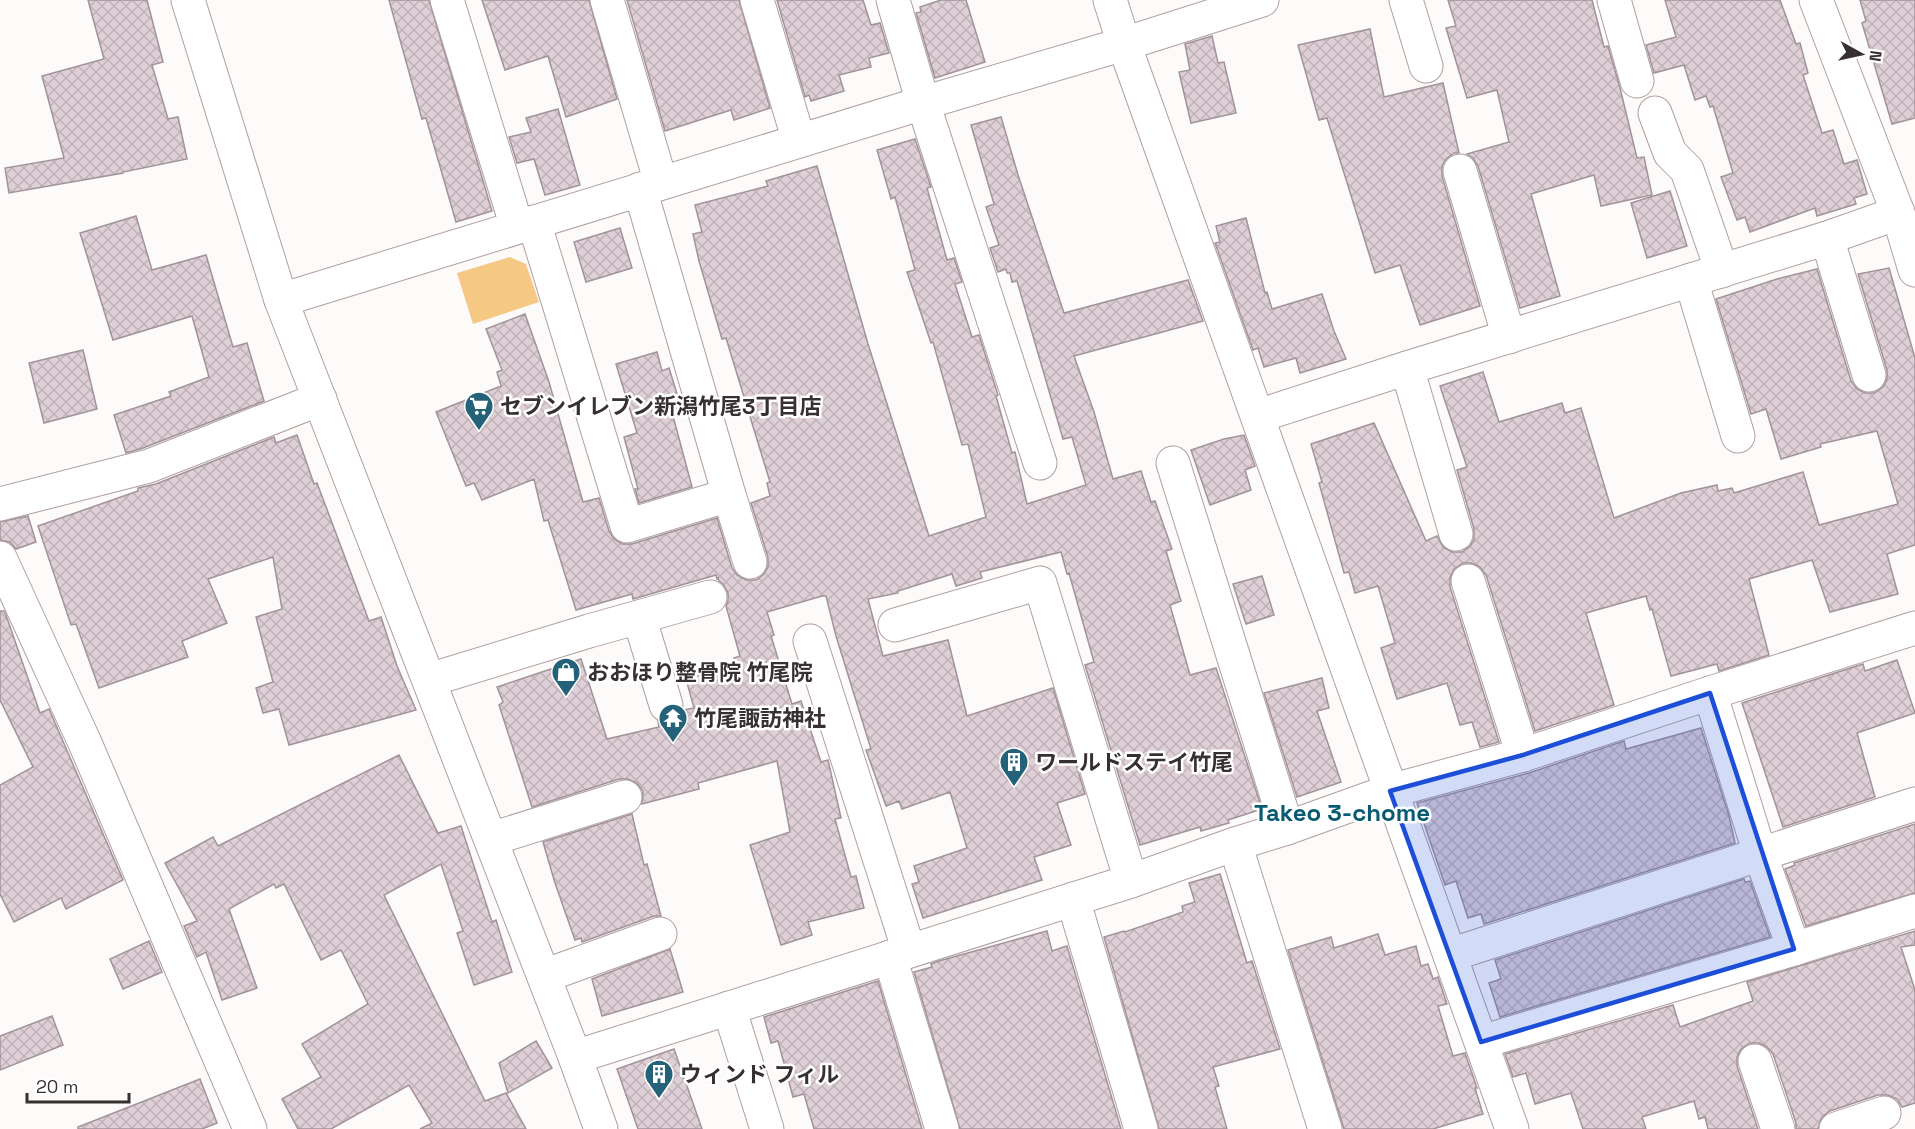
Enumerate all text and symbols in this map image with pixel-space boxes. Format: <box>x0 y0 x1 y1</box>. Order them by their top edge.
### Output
north arrow <box>1831 24 1891 84</box>
text: N <box>1864 49 1887 63</box>
supermarket icon: セブンイレブン新潟竹尾3丁目店 <box>463 390 495 432</box>
place label: セブンイレブン新潟竹尾3丁目店 <box>500 392 821 420</box>
shop icon: おおほり整骨院 竹尾院 <box>550 656 582 698</box>
place label: おおほり整骨院 竹尾院 <box>587 658 813 686</box>
temple icon: 竹尾諏訪神社 <box>657 702 689 744</box>
place label: 竹尾諏訪神社 <box>694 704 826 732</box>
building icon: ワールドステイ竹尾 <box>998 746 1030 788</box>
place label: ワールドステイ竹尾 <box>1035 748 1233 776</box>
district label: Takeo 3-chome <box>1254 797 1430 828</box>
building icon: ウィンド フィル <box>643 1058 675 1100</box>
place label: ウィンド フィル <box>680 1060 839 1088</box>
scale bar <box>27 1066 129 1104</box>
text: 20 m <box>36 1075 79 1098</box>

